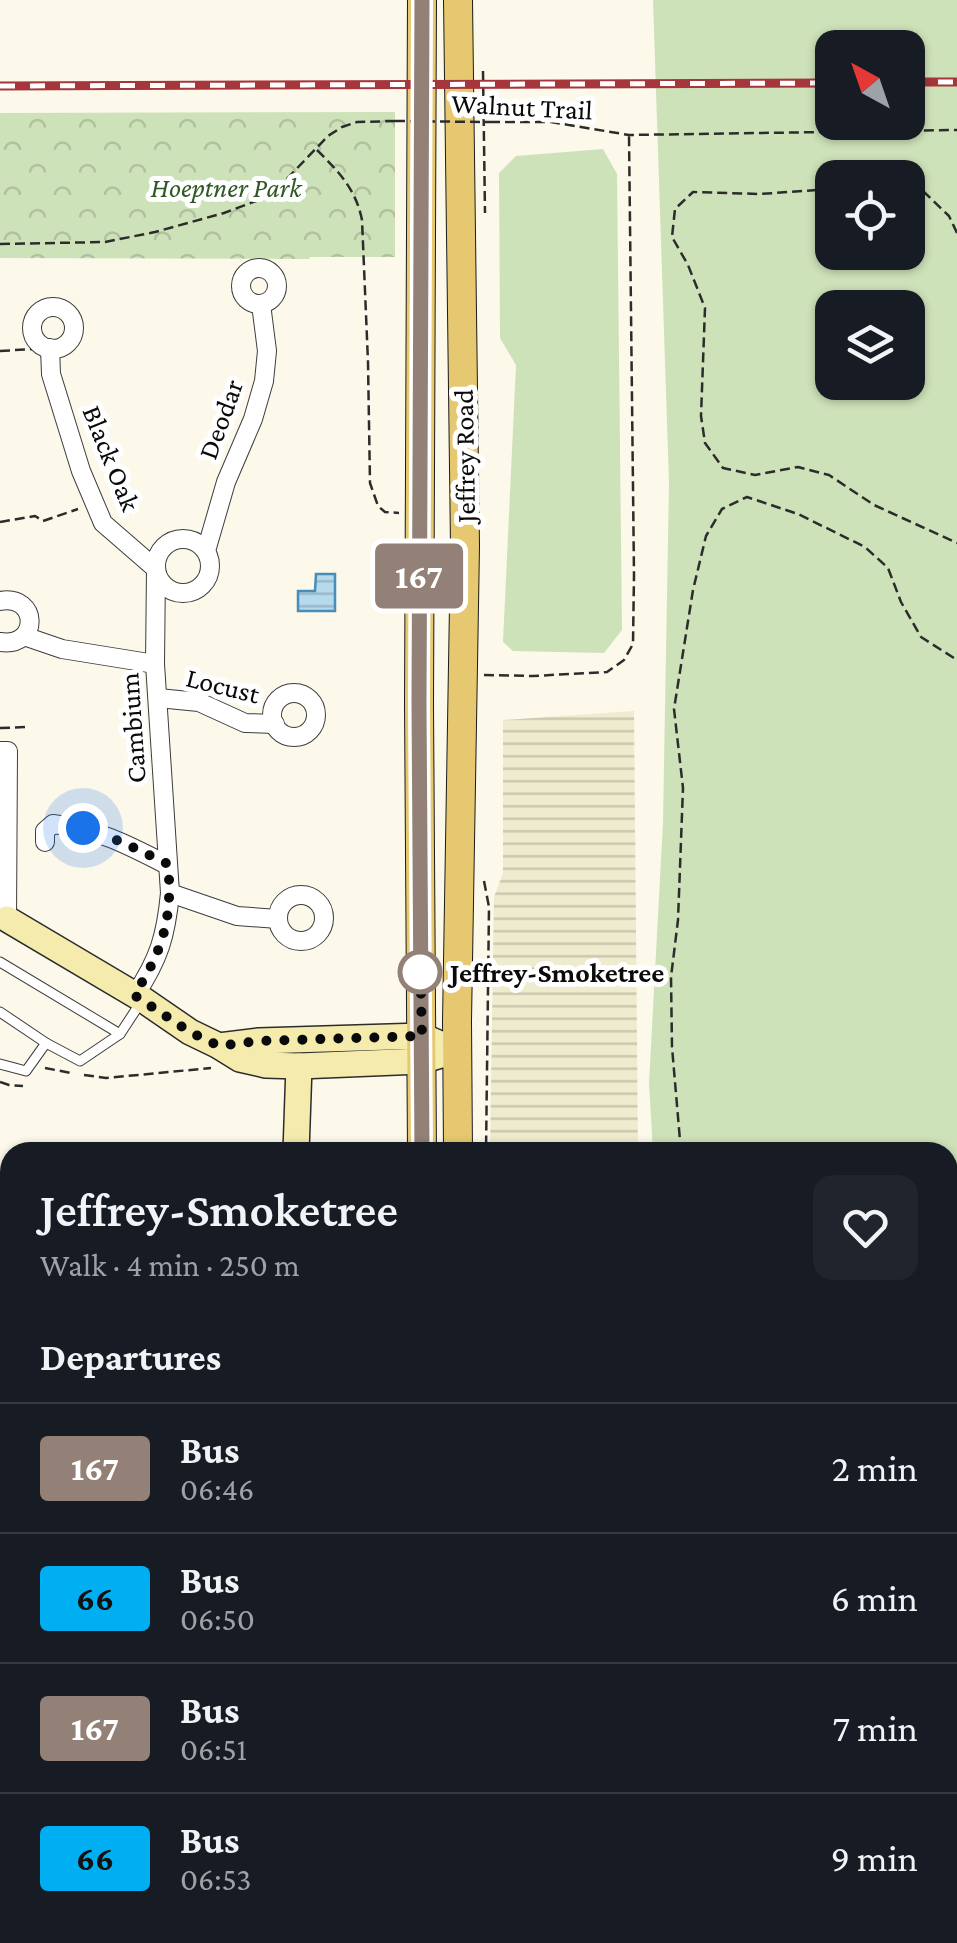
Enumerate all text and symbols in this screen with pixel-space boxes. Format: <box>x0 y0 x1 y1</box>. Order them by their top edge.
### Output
north arrow <box>815 30 925 140</box>
map controls <box>815 30 925 400</box>
street label: Walnut Trail <box>451 87 593 126</box>
button: locate <box>815 160 925 270</box>
park label: Hoeptner Park <box>151 172 303 203</box>
button: layers <box>815 290 925 400</box>
street label: Deodar <box>192 375 249 463</box>
street label: Jeffrey Road <box>448 389 481 526</box>
street label: Black Oak <box>76 401 147 516</box>
line badge: 167 <box>362 544 476 608</box>
text: 167 <box>395 557 443 596</box>
street label: Locust <box>183 661 264 710</box>
street label: Cambium <box>113 672 152 784</box>
your location <box>58 803 108 853</box>
marker: Jeffrey-Smoketree <box>399 951 441 993</box>
place label: Jeffrey-Smoketree <box>447 957 664 988</box>
button: heart <box>813 1175 918 1280</box>
text: Jeffrey-Smoketree <box>40 1183 398 1236</box>
text: Walk · 4 min · 250 m <box>40 1247 300 1283</box>
text: Departures <box>40 1336 221 1378</box>
text: Bus <box>180 1429 239 1471</box>
text: 2 min <box>832 1447 918 1489</box>
text: 167 <box>71 1449 119 1488</box>
text: 06:46 <box>180 1471 254 1507</box>
text: Bus <box>180 1559 239 1601</box>
text: 6 min <box>831 1577 918 1619</box>
text: 66 <box>76 1579 114 1618</box>
text: 06:50 <box>180 1601 255 1637</box>
text: Bus <box>180 1689 239 1731</box>
text: 7 min <box>832 1707 918 1749</box>
text: 167 <box>71 1709 119 1748</box>
text: 06:51 <box>180 1731 247 1767</box>
text: Bus <box>180 1819 239 1861</box>
text: 9 min <box>831 1837 918 1879</box>
text: 66 <box>76 1839 114 1878</box>
text: 06:53 <box>180 1861 251 1897</box>

